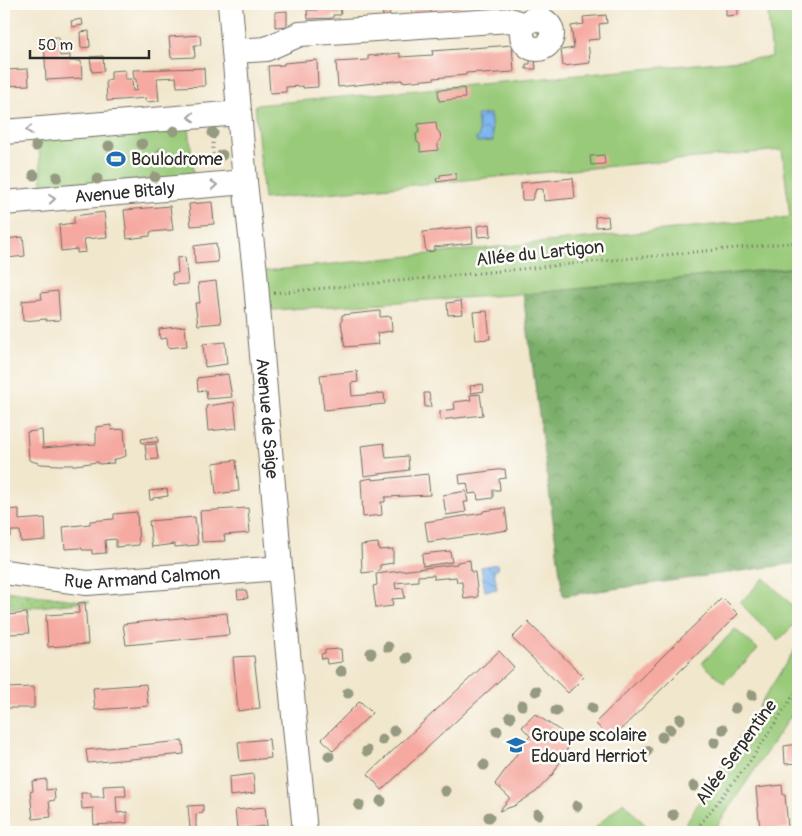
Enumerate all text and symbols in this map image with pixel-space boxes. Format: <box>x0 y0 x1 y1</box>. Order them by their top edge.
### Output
scale bar <box>30 28 149 60</box>
text: 50 m <box>38 36 73 55</box>
one-way arrow <box>186 111 194 122</box>
one-way arrow <box>24 124 32 135</box>
sports icon: Boulodrome <box>105 148 127 170</box>
place label: Boulodrome <box>131 148 223 171</box>
street label: Avenue Bitaly <box>74 177 176 209</box>
one-way arrow <box>210 179 218 190</box>
one-way arrow <box>49 194 57 205</box>
street label: Allée du Lartigon <box>475 235 605 272</box>
street label: Avenue de Saige <box>250 357 283 480</box>
street label: Rue Armand Calmon <box>63 562 221 595</box>
street label: Allée Serpentine <box>690 695 782 810</box>
place label: Groupe scolaire Edouard Herriot <box>531 724 648 768</box>
school or university icon: Groupe scolaire Edouard Herriot <box>505 734 527 756</box>

